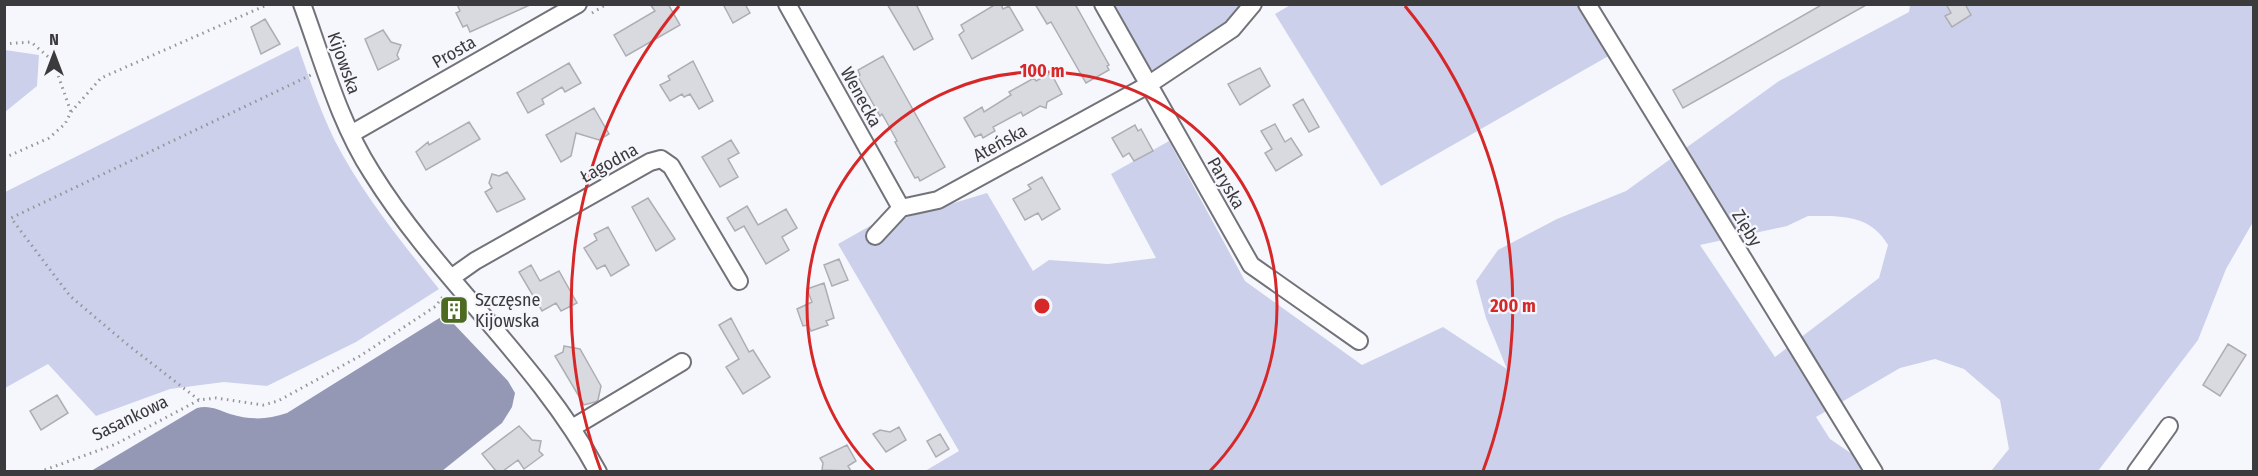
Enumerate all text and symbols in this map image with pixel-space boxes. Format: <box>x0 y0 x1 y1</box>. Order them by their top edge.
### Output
north arrow <box>24 24 84 84</box>
street label: Kijowska <box>323 29 365 97</box>
text: N <box>49 30 59 49</box>
street label: Prosta <box>428 31 480 73</box>
text: 100 m <box>1020 60 1064 82</box>
street label: Wenecka <box>836 63 887 131</box>
street label: Ateńska <box>969 119 1031 167</box>
street label: Łagodna <box>576 138 642 188</box>
street label: Paryska <box>1202 153 1250 213</box>
street label: Zięby <box>1727 205 1767 251</box>
place label: Szczęsne Kijowska <box>475 289 540 332</box>
building icon: Szczęsne Kijowska <box>438 294 470 326</box>
text: 200 m <box>1489 295 1536 317</box>
centre of rings <box>1032 296 1052 316</box>
street label: Sasankowa <box>89 390 172 446</box>

